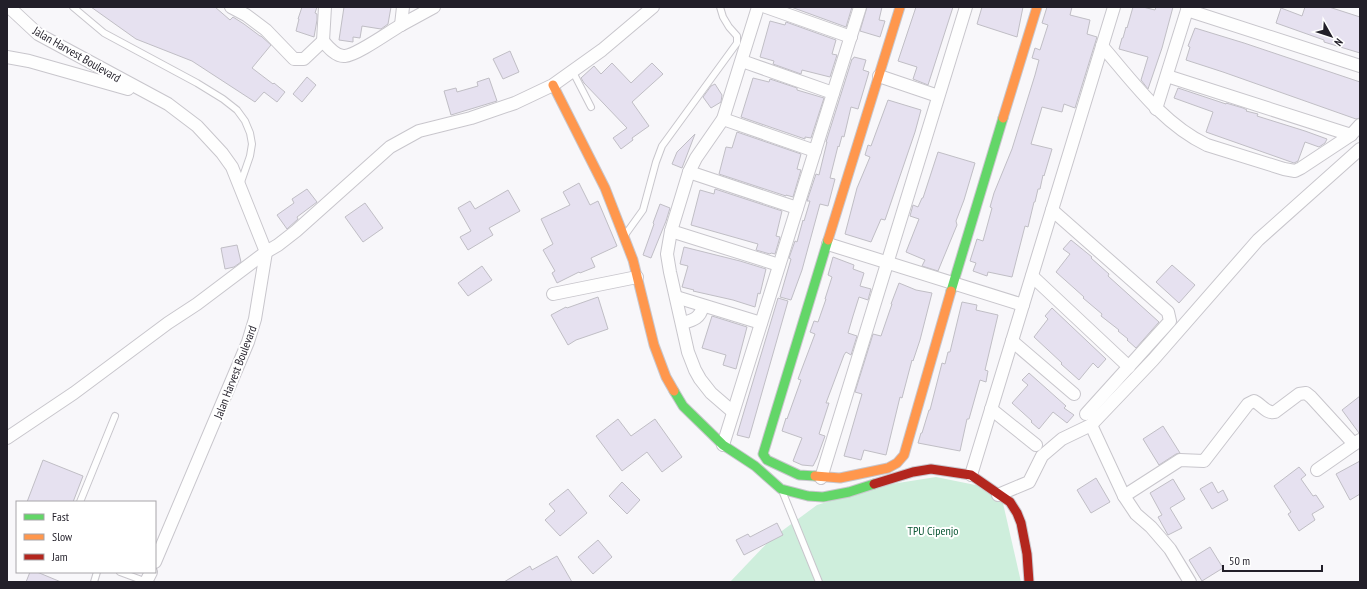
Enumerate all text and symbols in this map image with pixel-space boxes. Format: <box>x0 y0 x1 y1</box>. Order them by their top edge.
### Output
north arrow <box>1311 16 1351 56</box>
street label: Jalan Harvest Boulevard <box>30 22 123 85</box>
text: N <box>1331 36 1346 49</box>
street label: Jalan Harvest Boulevard <box>210 323 260 422</box>
legend <box>16 501 156 573</box>
text: Fast <box>52 509 70 524</box>
park label: TPU Cipenjo <box>908 523 958 538</box>
text: Slow <box>52 529 73 544</box>
scale bar <box>1223 547 1322 573</box>
text: Jam <box>51 549 68 564</box>
text: 50 m <box>1229 553 1250 568</box>

